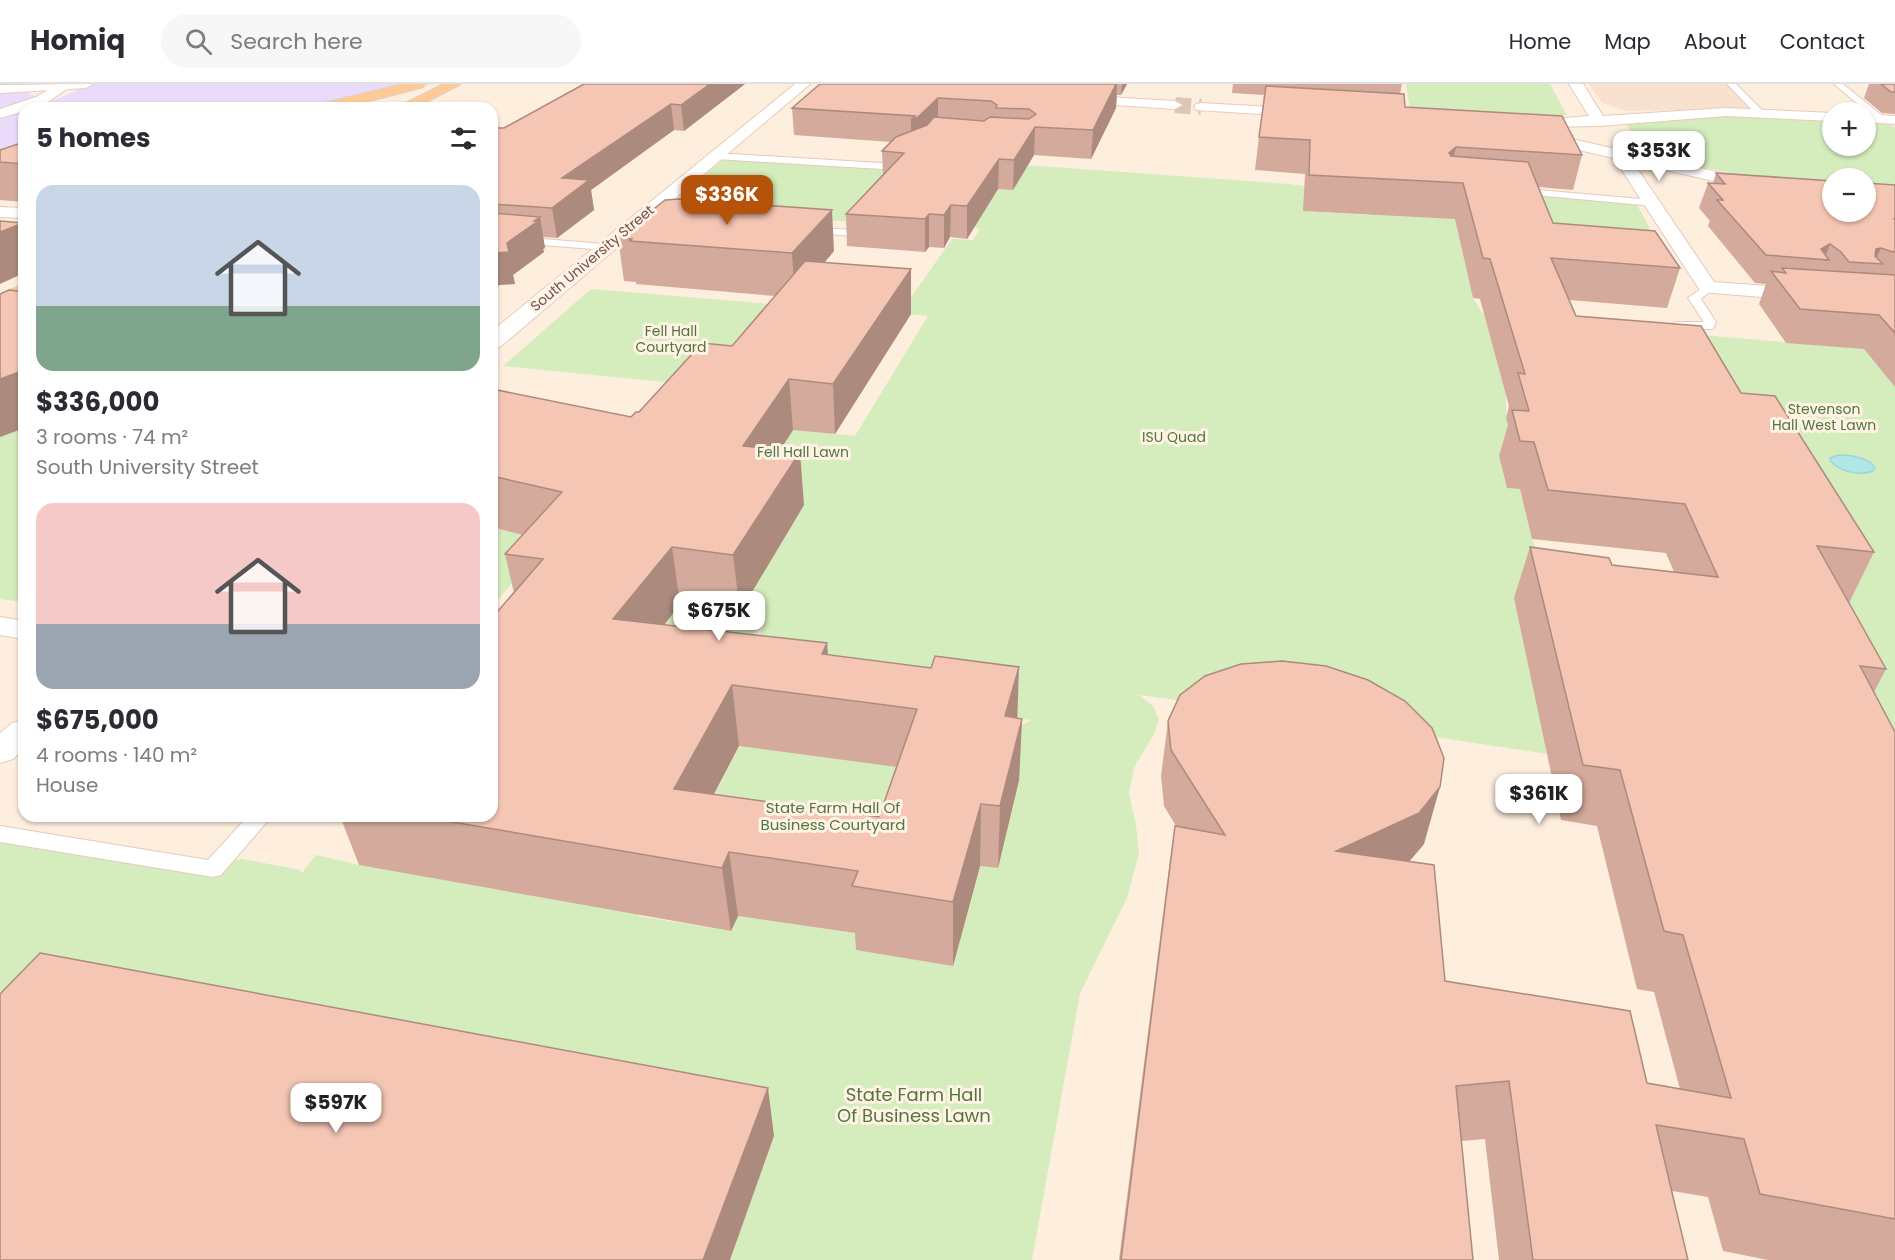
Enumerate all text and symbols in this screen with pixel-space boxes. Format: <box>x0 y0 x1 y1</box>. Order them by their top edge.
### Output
search box <box>161 14 581 68</box>
text: Homiq <box>30 21 125 60</box>
icon: search <box>182 25 215 58</box>
text: Search here <box>230 26 363 57</box>
text: Home <box>1509 27 1571 56</box>
text: Map <box>1604 27 1651 56</box>
text: About <box>1684 27 1747 56</box>
text: Contact <box>1780 27 1865 56</box>
map controls <box>1822 102 1876 222</box>
button: + <box>1822 102 1876 156</box>
text: 5 homes <box>36 120 151 156</box>
icon: filters <box>447 122 480 155</box>
pin: $353K <box>1617 131 1701 182</box>
text: $353K <box>1627 136 1691 164</box>
button: − <box>1822 168 1876 222</box>
pin: $336K <box>685 175 769 226</box>
text: $336K <box>695 180 759 208</box>
street label: South University Street <box>526 200 658 316</box>
icon: home <box>204 224 312 332</box>
park label: Fell Hall Courtyard <box>635 321 707 357</box>
text: $336,000 <box>36 384 159 420</box>
park label: Stevenson Hall West Lawn <box>1772 399 1876 435</box>
text: 3 rooms · 74 m² <box>36 423 188 451</box>
park label: ISU Quad <box>1142 427 1206 447</box>
park label: Fell Hall Lawn <box>757 442 849 462</box>
text: South University Street <box>36 453 259 481</box>
icon: home <box>204 542 312 650</box>
pin: $675K <box>677 591 761 642</box>
text: $675K <box>687 596 751 624</box>
text: $675,000 <box>36 702 159 738</box>
text: 4 rooms · 140 m² <box>36 741 197 769</box>
text: House <box>36 771 98 799</box>
pin: $361K <box>1497 774 1581 825</box>
text: $361K <box>1509 779 1569 807</box>
park label: State Farm Hall Of Business Courtyard <box>760 797 906 835</box>
park label: State Farm Hall Of Business Lawn <box>837 1082 991 1128</box>
pin: $597K <box>294 1083 378 1134</box>
text: $597K <box>304 1088 368 1116</box>

